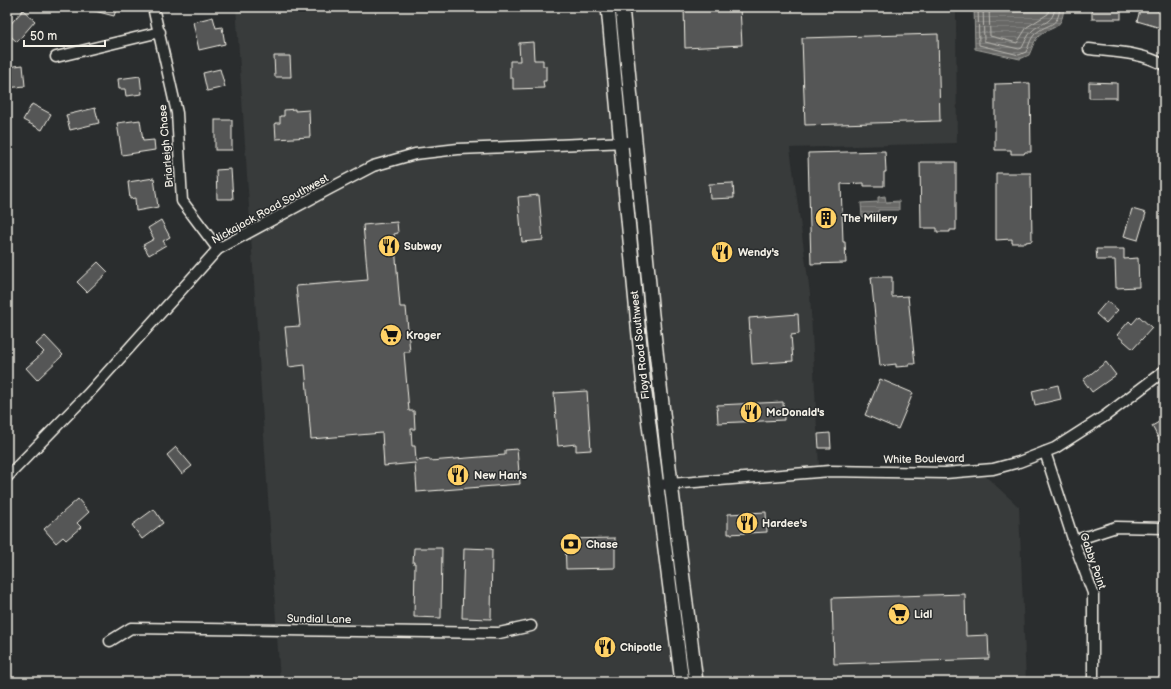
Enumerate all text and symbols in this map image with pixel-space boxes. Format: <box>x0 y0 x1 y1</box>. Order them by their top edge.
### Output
scale bar <box>24 22 105 48</box>
text: 50 m <box>30 29 57 44</box>
street label: Briarleigh Chase <box>156 103 176 188</box>
street label: Nickajack Road Southwest <box>209 171 331 247</box>
building icon: The Millery <box>813 205 839 231</box>
place label: The Millery <box>842 212 897 225</box>
restaurant icon: Subway <box>376 233 402 259</box>
restaurant icon: Wendy's <box>709 239 735 265</box>
place label: Subway <box>404 240 442 253</box>
place label: Wendy's <box>738 246 780 259</box>
street label: Floyd Road Southwest <box>628 289 652 400</box>
supermarket icon: Kroger <box>378 322 404 348</box>
place label: Kroger <box>406 329 441 342</box>
restaurant icon: McDonald's <box>738 399 764 425</box>
place label: McDonald's <box>766 406 825 419</box>
street label: White Boulevard <box>883 452 965 466</box>
restaurant icon: New Han's <box>445 462 471 488</box>
place label: New Han's <box>474 469 527 482</box>
restaurant icon: Hardee's <box>734 510 760 536</box>
place label: Hardee's <box>762 517 808 530</box>
bank icon: Chase <box>558 531 584 557</box>
street label: Gabby Point <box>1077 531 1109 592</box>
place label: Chase <box>586 538 618 551</box>
supermarket icon: Lidl <box>886 601 912 627</box>
place label: Lidl <box>914 608 932 621</box>
street label: Sundial Lane <box>287 612 352 626</box>
restaurant icon: Chipotle <box>592 634 618 660</box>
place label: Chipotle <box>620 641 662 654</box>

